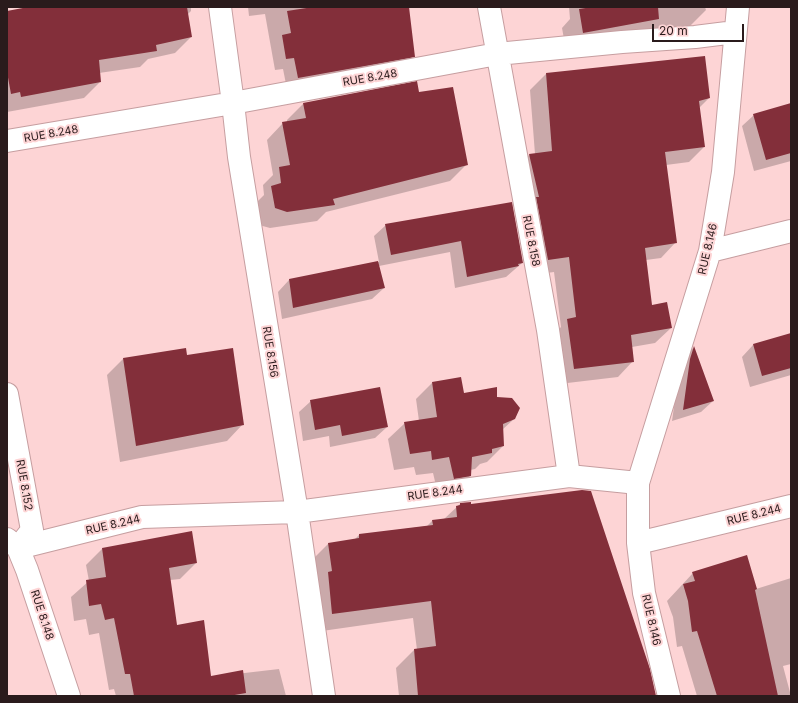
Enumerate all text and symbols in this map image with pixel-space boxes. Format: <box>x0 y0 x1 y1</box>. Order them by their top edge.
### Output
scale bar <box>654 16 746 42</box>
text: 20 m <box>659 23 688 38</box>
street label: RUE 8.248 <box>342 67 398 89</box>
street label: RUE 8.248 <box>23 123 79 145</box>
street label: RUE 8.158 <box>520 214 542 268</box>
street label: RUE 8.146 <box>696 222 720 276</box>
street label: RUE 8.156 <box>259 325 281 379</box>
street label: RUE 8.152 <box>13 458 35 512</box>
street label: RUE 8.244 <box>407 483 463 503</box>
street label: RUE 8.244 <box>726 502 782 528</box>
street label: RUE 8.244 <box>85 512 141 538</box>
street label: RUE 8.148 <box>28 588 56 642</box>
street label: RUE 8.146 <box>639 593 663 647</box>

